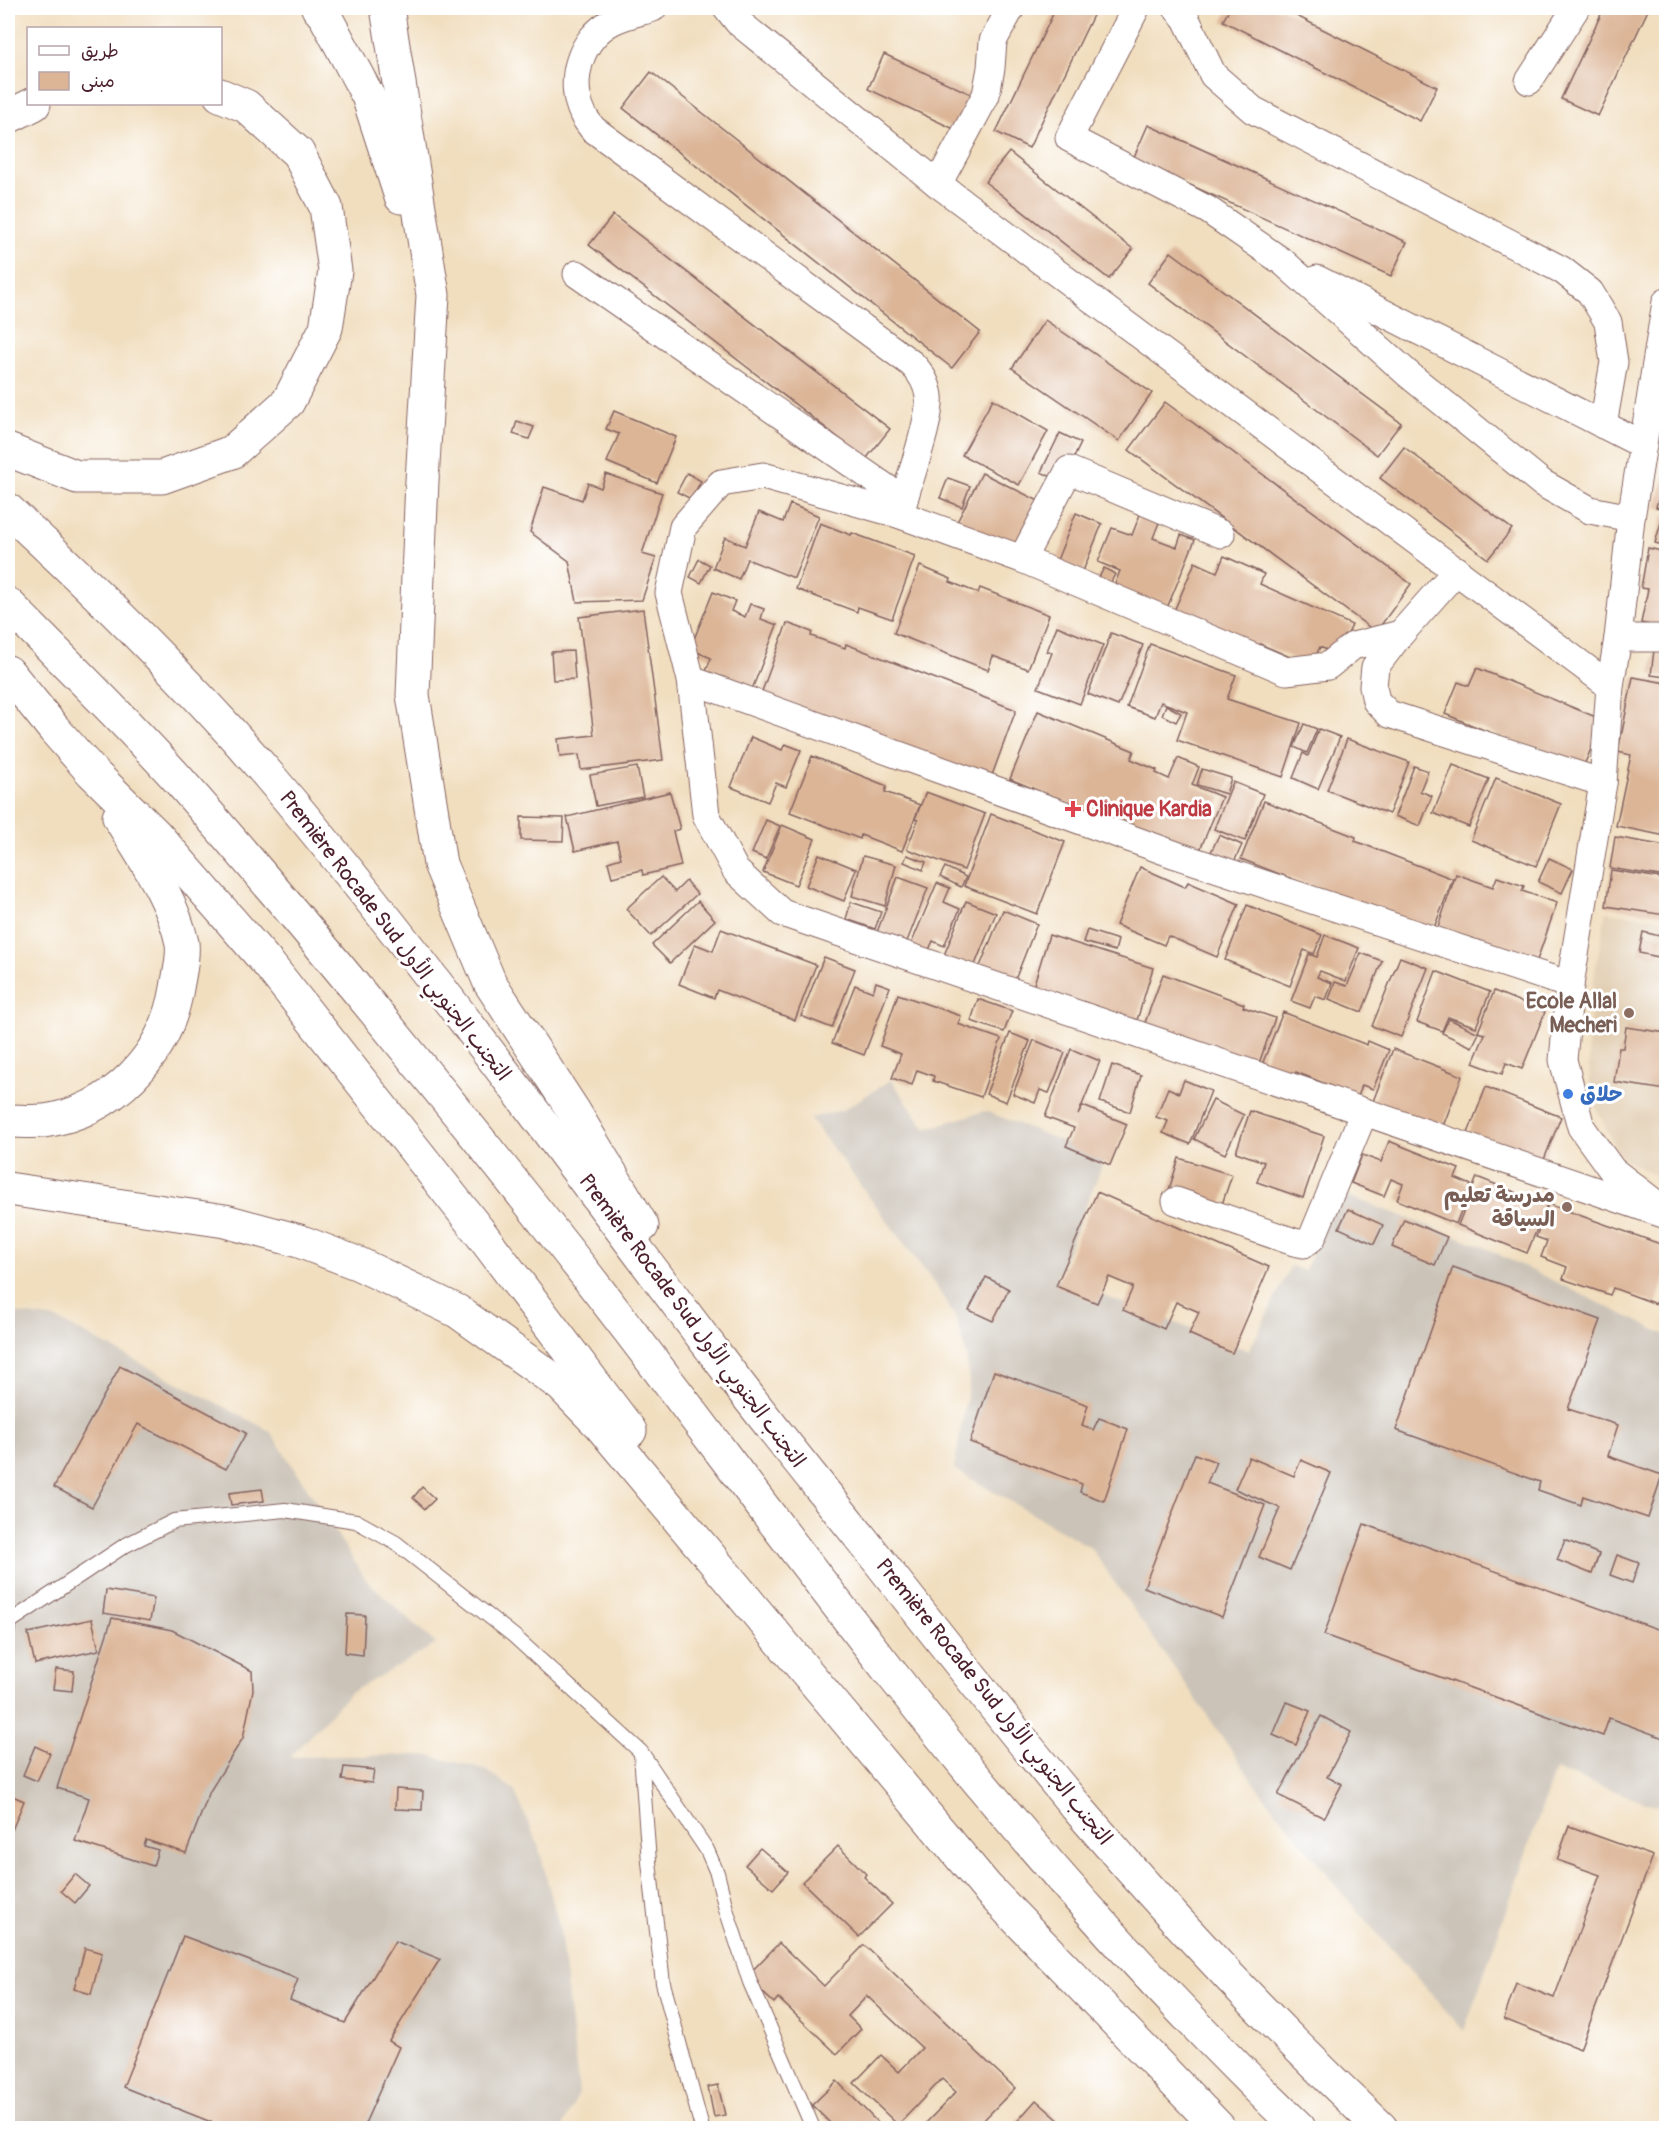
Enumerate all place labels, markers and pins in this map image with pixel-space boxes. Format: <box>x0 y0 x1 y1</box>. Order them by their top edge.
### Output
place label: Clinique Kardia <box>1086 796 1212 823</box>
marker: Clinique Kardia <box>1064 800 1082 818</box>
place label: Ecole Allal Mecheri <box>1526 988 1617 1039</box>
marker: Ecole Allal Mecheri <box>1622 1006 1636 1020</box>
place label: حلاق <box>1580 1081 1622 1108</box>
marker: حلاق <box>1561 1087 1575 1101</box>
place label: مدرسة تعليم السياقة <box>1444 1182 1555 1233</box>
marker: مدرسة تعليم السياقة <box>1560 1200 1574 1214</box>

